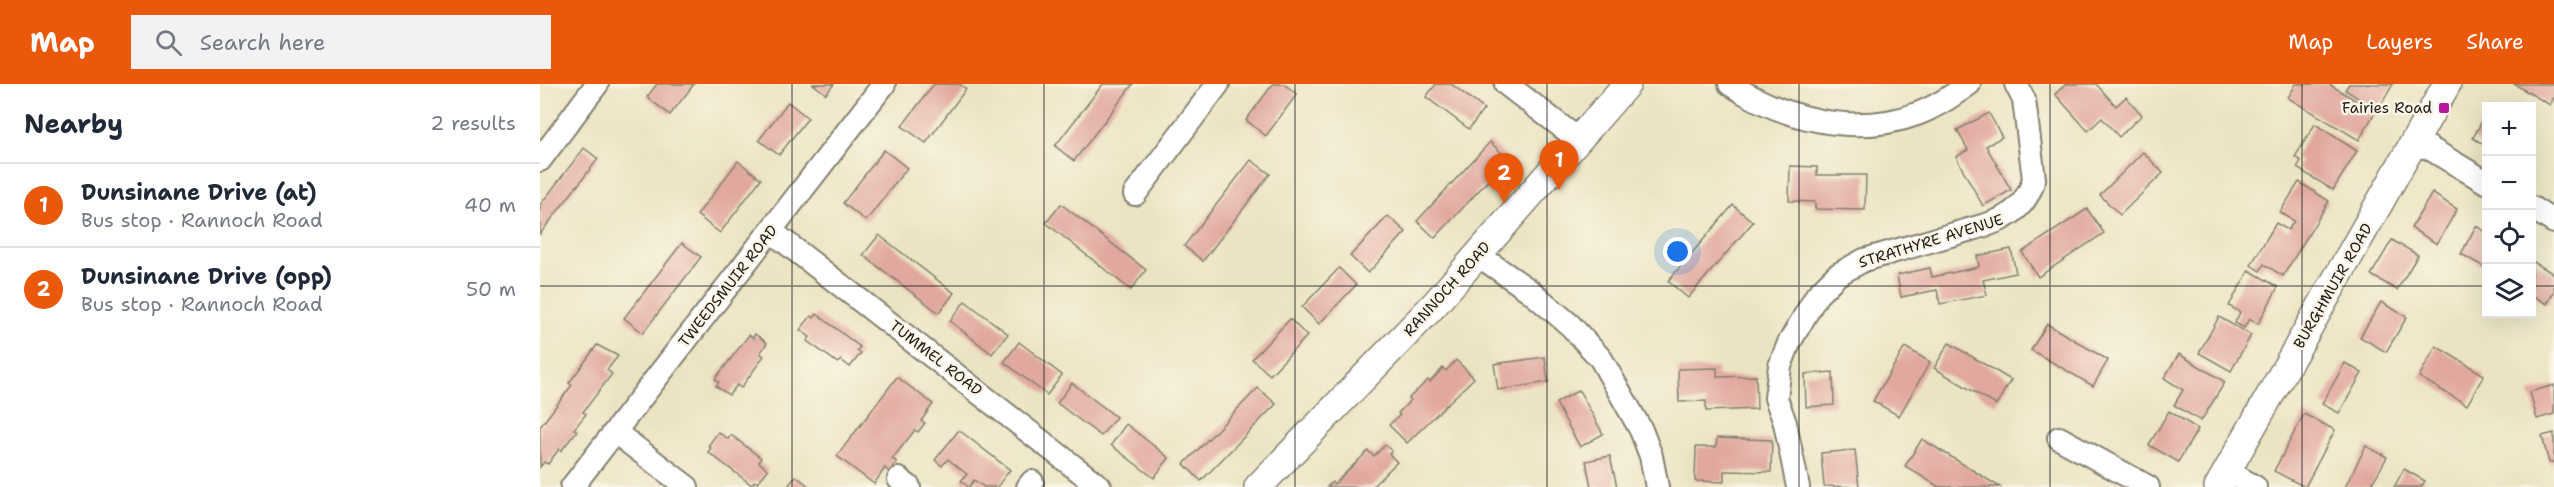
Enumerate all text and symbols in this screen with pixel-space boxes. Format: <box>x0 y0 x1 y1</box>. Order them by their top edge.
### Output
search box <box>131 15 551 69</box>
text: Map <box>30 23 95 61</box>
icon: search <box>152 26 185 59</box>
text: Search here <box>200 28 325 57</box>
text: Map <box>2288 28 2333 56</box>
text: Layers <box>2366 28 2433 56</box>
text: Share <box>2466 28 2524 56</box>
place label: Fairies Road <box>2342 98 2432 118</box>
marker: Fairies Road <box>2437 101 2451 115</box>
map controls <box>2482 102 2536 318</box>
button: + <box>2482 102 2536 156</box>
text: Nearby <box>24 106 123 141</box>
text: 2 results <box>430 110 516 136</box>
pin: 1 <box>1540 141 1578 190</box>
pin: 2 <box>1484 154 1524 203</box>
button: − <box>2482 156 2536 210</box>
text: Dunsinane Drive (at) <box>81 178 317 207</box>
text: 1 <box>39 192 48 218</box>
text: 40 m <box>464 192 516 218</box>
text: Bus stop · Rannoch Road <box>81 207 323 233</box>
street label: STRATHYRE AVENUE <box>1856 209 2006 273</box>
button: locate <box>2482 210 2536 264</box>
street label: BURGHMUIR ROAD <box>2289 220 2377 352</box>
street label: TWEEDSMUIR ROAD <box>674 221 782 351</box>
street label: RANNOCH ROAD <box>1399 237 1495 341</box>
your location <box>1663 237 1692 266</box>
text: Dunsinane Drive (opp) <box>81 262 332 291</box>
button: layers <box>2482 264 2536 318</box>
text: 2 <box>37 276 51 302</box>
text: 50 m <box>466 276 516 302</box>
text: Bus stop · Rannoch Road <box>81 291 323 317</box>
street label: TUMMEL ROAD <box>886 316 986 400</box>

